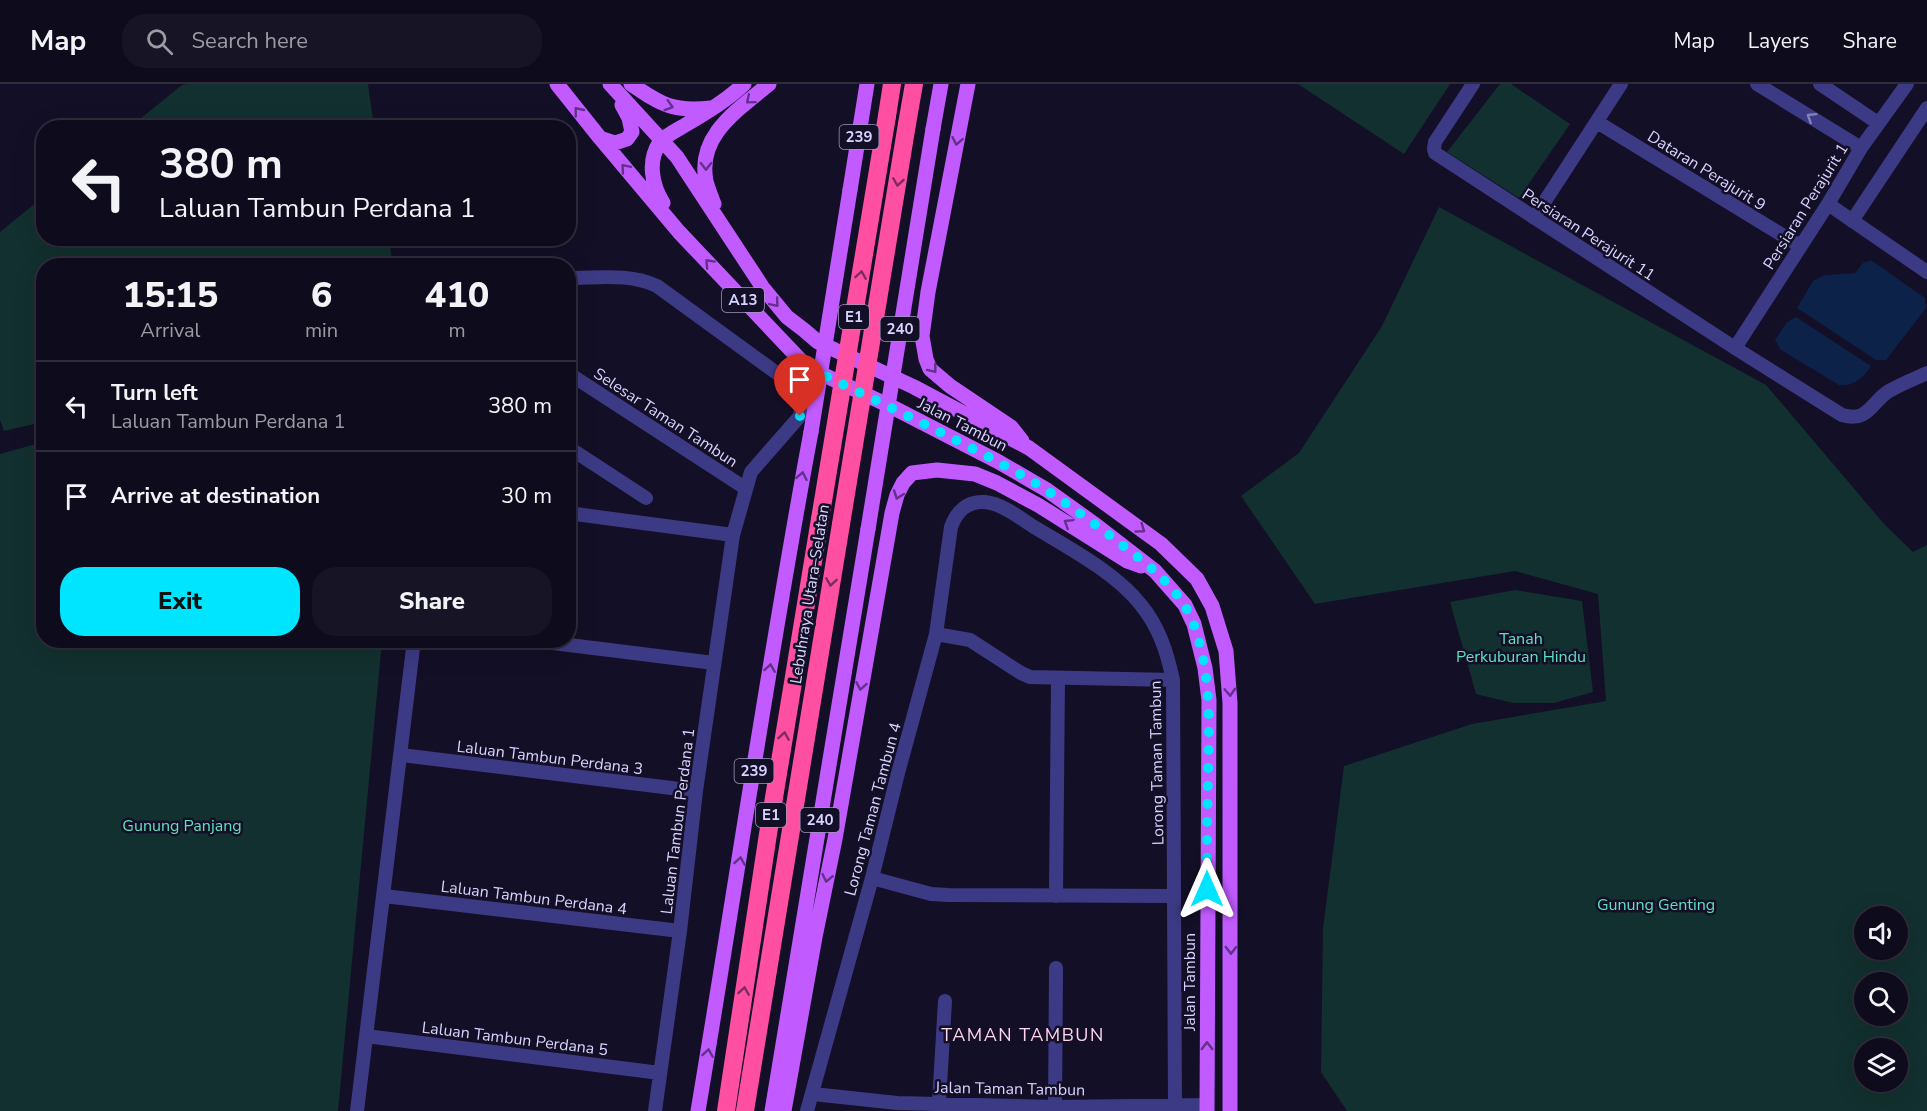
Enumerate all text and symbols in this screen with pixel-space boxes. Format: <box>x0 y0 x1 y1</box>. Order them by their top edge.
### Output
search box <box>122 14 542 68</box>
text: Map <box>30 22 86 60</box>
icon: search <box>143 25 176 58</box>
text: Search here <box>191 26 308 56</box>
text: Map <box>1673 27 1715 55</box>
text: Layers <box>1748 27 1809 55</box>
text: Share <box>1842 27 1897 55</box>
one-way arrow <box>746 93 757 104</box>
one-way arrow <box>663 99 674 111</box>
one-way arrow <box>575 107 586 118</box>
one-way arrow <box>1807 114 1818 125</box>
road number: 239 <box>840 125 878 149</box>
street label: Dataran Perajurit 9 <box>1643 126 1770 216</box>
text: 380 m <box>159 136 283 193</box>
one-way arrow <box>951 136 964 146</box>
street label: Persiaran Perajurit 1 <box>1758 139 1854 274</box>
icon: left <box>60 144 138 222</box>
one-way arrow <box>700 161 712 170</box>
one-way arrow <box>621 164 632 175</box>
one-way arrow <box>892 177 904 187</box>
street label: Persiaran Perajurit 11 <box>1518 183 1659 286</box>
text: Laluan Tambun Perdana 1 <box>159 190 476 227</box>
one-way arrow <box>705 259 716 270</box>
one-way arrow <box>854 270 866 280</box>
text: 15:15 <box>123 271 218 320</box>
text: 6 <box>311 271 332 320</box>
text: 410 <box>425 271 489 320</box>
road number: A13 <box>722 288 764 312</box>
one-way arrow <box>768 296 779 307</box>
road number: E1 <box>839 305 869 329</box>
text: Arrival <box>140 317 201 344</box>
text: min <box>305 317 338 344</box>
text: m <box>448 317 466 344</box>
road number: 240 <box>880 317 920 341</box>
pin <box>774 354 825 416</box>
one-way arrow <box>926 362 937 373</box>
street label: Selesar Taman Tambun <box>589 363 742 473</box>
icon: arrive <box>783 363 816 396</box>
text: Turn left <box>111 378 198 408</box>
icon: left <box>60 390 93 423</box>
text: 380 m <box>488 391 552 421</box>
street label: Jalan Tambun <box>913 392 1011 457</box>
text: Laluan Tambun Perdana 1 <box>111 408 346 435</box>
one-way arrow <box>796 471 808 481</box>
icon: arrive <box>60 480 93 513</box>
text: Arrive at destination <box>111 481 320 511</box>
text: 30 m <box>501 481 552 511</box>
one-way arrow <box>893 489 905 500</box>
street label: Lebuhraya Utara–Selatan <box>785 503 835 686</box>
one-way arrow <box>1064 519 1074 531</box>
one-way arrow <box>1134 522 1145 533</box>
button: Exit <box>60 567 300 636</box>
button: Share <box>312 567 552 636</box>
one-way arrow <box>825 576 838 586</box>
park label: Tanah Perkuburan Hindu <box>1456 628 1586 668</box>
one-way arrow <box>763 664 776 674</box>
street label: Lorong Taman Tambun <box>1145 680 1169 846</box>
one-way arrow <box>855 681 868 691</box>
one-way arrow <box>1223 688 1236 697</box>
street label: Lorong Taman Tambun 4 <box>839 720 907 898</box>
street label: Laluan Tambun Perdana 1 <box>656 727 700 916</box>
one-way arrow <box>778 731 790 741</box>
street label: Laluan Tambun Perdana 3 <box>455 736 644 780</box>
road number: 239 <box>734 759 774 783</box>
road number: E1 <box>756 803 786 827</box>
road number: 240 <box>800 808 840 832</box>
park label: Gunung Panjang <box>122 815 242 837</box>
one-way arrow <box>733 856 745 866</box>
position arrow <box>1175 857 1239 921</box>
one-way arrow <box>821 873 834 883</box>
street label: Laluan Tambun Perdana 4 <box>439 876 629 920</box>
park label: Gunung Genting <box>1597 894 1715 916</box>
map controls <box>1854 906 1908 1092</box>
button: sound <box>1854 906 1908 960</box>
street label: Jalan Tambun <box>1179 933 1201 1032</box>
one-way arrow <box>1225 946 1237 955</box>
button: search <box>1854 972 1908 1026</box>
one-way arrow <box>738 986 750 996</box>
street label: Laluan Tambun Perdana 5 <box>420 1017 609 1061</box>
district label: TAMAN TAMBUN <box>941 1023 1105 1047</box>
button: layers <box>1854 1038 1908 1092</box>
one-way arrow <box>1201 1042 1213 1051</box>
one-way arrow <box>701 1049 714 1059</box>
street label: Jalan Taman Tambun <box>934 1077 1085 1101</box>

